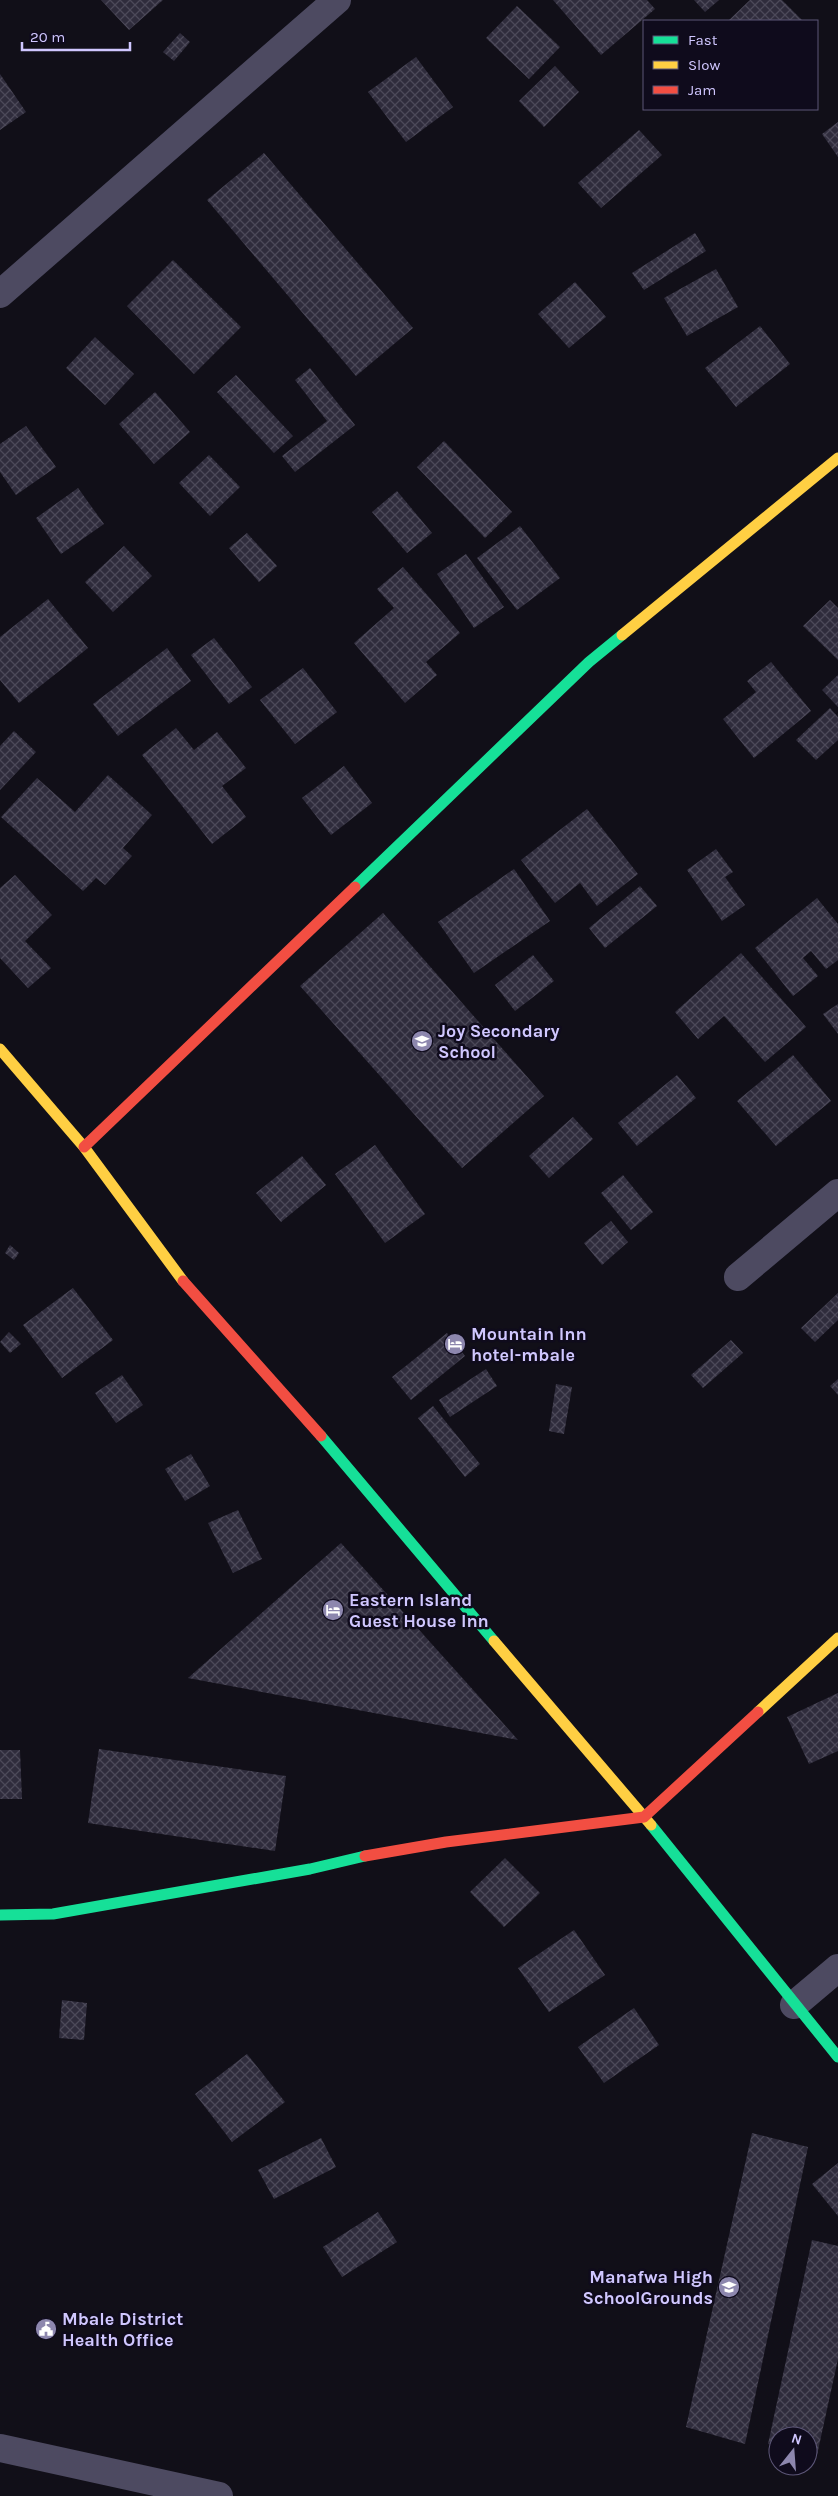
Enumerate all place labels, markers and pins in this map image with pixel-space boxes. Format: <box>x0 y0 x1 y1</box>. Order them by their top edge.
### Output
place label: Joy Secondary School <box>438 1020 559 1063</box>
school or university icon: Joy Secondary School <box>410 1029 434 1053</box>
place label: Mountain Inn hotel-mbale <box>471 1323 587 1366</box>
hotel icon: Mountain Inn hotel-mbale <box>443 1332 467 1356</box>
place label: Eastern Island Guest House Inn <box>349 1589 489 1632</box>
hotel icon: Eastern Island Guest House Inn <box>321 1598 345 1622</box>
place label: Manafwa High SchoolGrounds <box>582 2266 713 2309</box>
school or university icon: Manafwa High SchoolGrounds <box>717 2275 741 2299</box>
place label: Mbale District Health Office <box>62 2308 183 2351</box>
public building icon: Mbale District Health Office <box>34 2317 58 2341</box>

